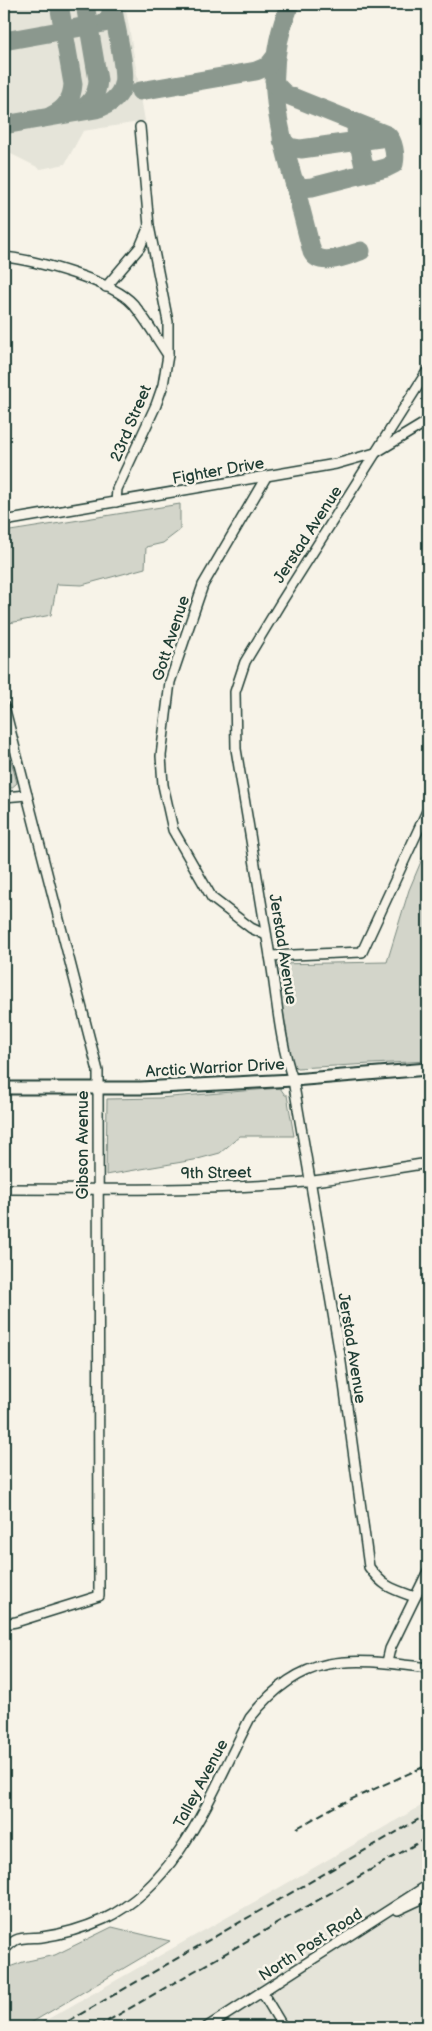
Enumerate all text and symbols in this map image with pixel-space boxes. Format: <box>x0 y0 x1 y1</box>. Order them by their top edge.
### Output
street label: 23rd Street <box>107 382 156 465</box>
street label: Fighter Drive <box>171 454 266 489</box>
street label: Jerstad Avenue <box>270 482 347 587</box>
street label: Gott Avenue <box>149 593 194 684</box>
street label: Jerstad Avenue <box>264 892 301 1006</box>
street label: Arctic Warrior Drive <box>145 1055 286 1082</box>
street label: Gibson Avenue <box>74 1090 93 1199</box>
street label: 9th Street <box>180 1163 252 1184</box>
street label: Jerstad Avenue <box>333 1291 370 1405</box>
street label: Talley Avenue <box>170 1736 233 1831</box>
street label: North Post Road <box>256 1905 366 1986</box>

